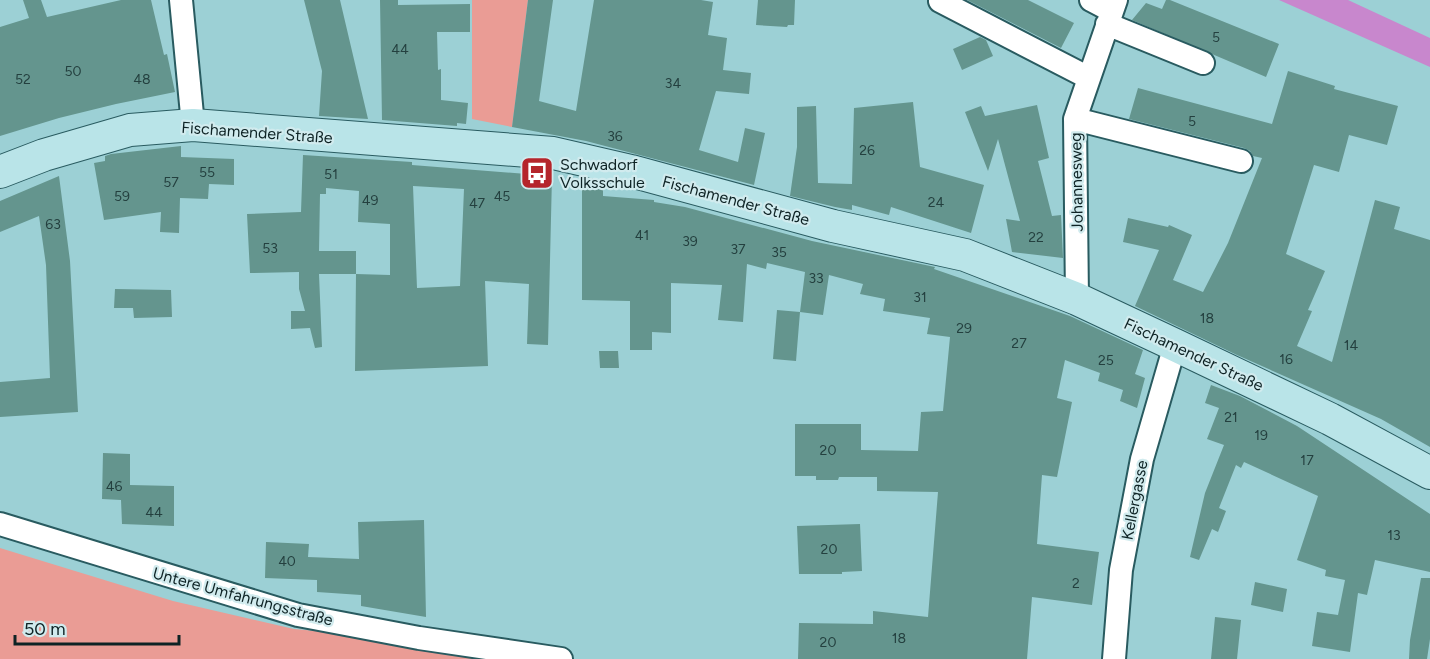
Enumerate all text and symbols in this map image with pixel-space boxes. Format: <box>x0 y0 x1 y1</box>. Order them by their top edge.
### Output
house number: 5 <box>1212 29 1220 46</box>
house number: 44 <box>391 41 409 58</box>
house number: 50 <box>64 63 82 80</box>
house number: 52 <box>15 71 31 88</box>
house number: 48 <box>133 71 151 88</box>
house number: 34 <box>665 75 681 92</box>
house number: 5 <box>1188 113 1196 130</box>
street label: Fischamender Straße <box>181 118 333 147</box>
house number: 36 <box>607 128 623 145</box>
street label: Johannesweg <box>1066 132 1087 232</box>
house number: 26 <box>859 142 875 159</box>
bus stop icon: Schwadorf Volksschule <box>519 155 555 191</box>
place label: Schwadorf Volksschule <box>560 155 645 192</box>
house number: 55 <box>199 164 215 181</box>
house number: 51 <box>324 166 338 183</box>
street label: Fischamender Straße <box>660 172 812 229</box>
house number: 57 <box>163 174 179 191</box>
house number: 59 <box>114 188 130 205</box>
house number: 45 <box>494 188 510 205</box>
house number: 49 <box>362 192 378 209</box>
house number: 24 <box>928 194 945 211</box>
house number: 47 <box>469 195 486 212</box>
house number: 63 <box>45 216 61 233</box>
house number: 41 <box>635 227 649 244</box>
house number: 22 <box>1028 229 1044 246</box>
house number: 39 <box>682 233 698 250</box>
house number: 53 <box>262 240 278 257</box>
house number: 37 <box>730 241 746 258</box>
house number: 35 <box>771 244 787 261</box>
house number: 33 <box>808 270 824 287</box>
house number: 31 <box>913 289 927 306</box>
house number: 18 <box>1200 310 1214 327</box>
street label: Fischamender Straße <box>1121 314 1267 395</box>
house number: 29 <box>956 320 972 337</box>
house number: 27 <box>1011 335 1027 352</box>
house number: 14 <box>1344 337 1359 354</box>
house number: 16 <box>1279 351 1293 368</box>
house number: 25 <box>1098 352 1114 369</box>
house number: 21 <box>1224 409 1238 426</box>
house number: 19 <box>1254 427 1268 444</box>
house number: 20 <box>820 442 836 459</box>
house number: 17 <box>1300 452 1314 469</box>
street label: Kellergasse <box>1117 458 1152 542</box>
house number: 46 <box>106 478 122 495</box>
house number: 44 <box>145 504 163 521</box>
house number: 13 <box>1387 527 1401 544</box>
house number: 20 <box>821 541 837 558</box>
house number: 40 <box>278 553 296 570</box>
street label: Untere Umfahrungsstraße <box>151 563 335 630</box>
house number: 2 <box>1072 575 1080 592</box>
scale bar <box>15 608 178 646</box>
text: 50 m <box>24 618 66 640</box>
house number: 18 <box>892 630 906 647</box>
house number: 20 <box>820 634 836 651</box>

